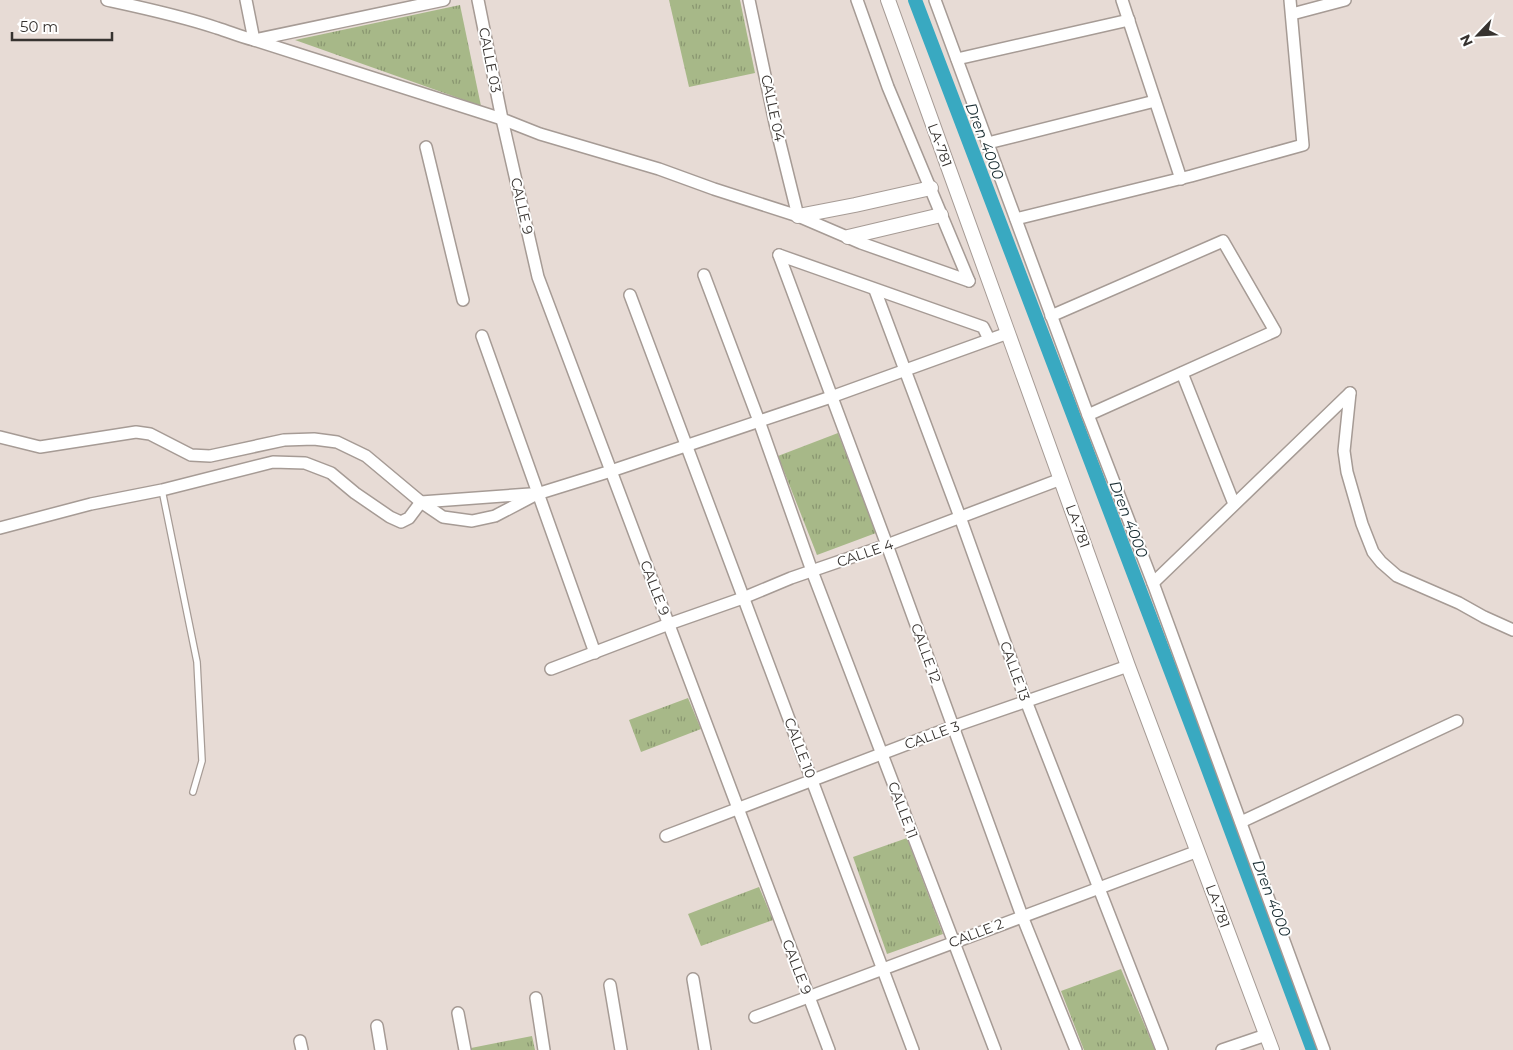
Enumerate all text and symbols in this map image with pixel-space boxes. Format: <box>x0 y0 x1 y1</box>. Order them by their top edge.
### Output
scale bar <box>12 10 112 42</box>
north arrow <box>1453 10 1503 60</box>
text: 50 m <box>20 17 58 36</box>
street label: CALLE 03 <box>475 26 505 94</box>
text: N <box>1456 32 1477 49</box>
street label: CALLE 04 <box>757 73 789 144</box>
water label: Dren 4000 <box>962 100 1008 182</box>
street label: LA-781 <box>924 121 956 169</box>
street label: CALLE 9 <box>507 176 537 236</box>
water label: Dren 4000 <box>1106 478 1152 560</box>
street label: LA-781 <box>1062 502 1094 550</box>
street label: CALLE 4 <box>834 535 896 571</box>
street label: CALLE 9 <box>636 558 674 618</box>
street label: CALLE 12 <box>907 621 945 685</box>
street label: CALLE 13 <box>996 639 1034 703</box>
street label: CALLE 10 <box>780 715 820 781</box>
street label: CALLE 3 <box>902 717 962 753</box>
street label: CALLE 11 <box>884 779 922 841</box>
water label: Dren 4000 <box>1249 857 1295 939</box>
street label: LA-781 <box>1202 882 1234 930</box>
street label: CALLE 2 <box>946 914 1006 952</box>
street label: CALLE 9 <box>778 937 816 997</box>

